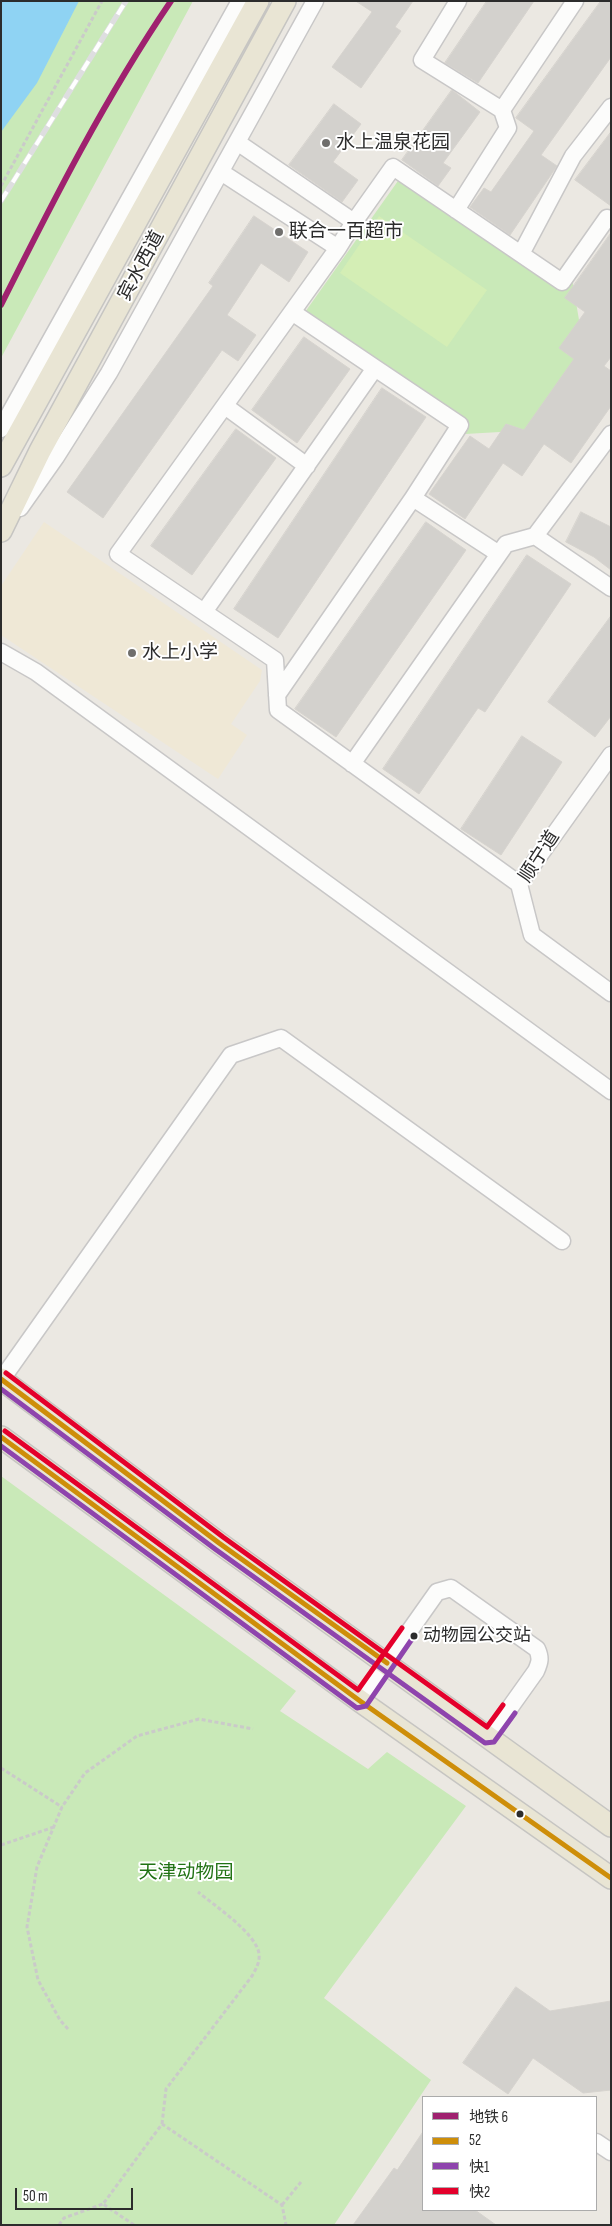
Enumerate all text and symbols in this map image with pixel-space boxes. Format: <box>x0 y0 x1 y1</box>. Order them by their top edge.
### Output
place label: 水上温泉花园 <box>336 132 450 154</box>
marker: 水上温泉花园 <box>320 137 332 149</box>
place label: 联合一百超市 <box>289 221 403 243</box>
marker: 联合一百超市 <box>273 226 285 238</box>
street label: 宾水西道 <box>114 227 170 305</box>
place label: 水上小学 <box>142 642 218 664</box>
marker: 水上小学 <box>126 647 138 659</box>
street label: 顺宁道 <box>515 827 565 887</box>
place label: 动物园公交站 <box>423 1625 531 1647</box>
marker: 动物园公交站 <box>409 1631 419 1641</box>
unlabelled marker <box>515 1809 525 1819</box>
park label: 天津动物园 <box>139 1862 233 1884</box>
legend <box>422 2096 597 2211</box>
text: 地铁 6 <box>469 2108 508 2127</box>
text: 52 <box>469 2131 481 2150</box>
text: 快1 <box>469 2158 489 2177</box>
scale bar <box>18 2178 135 2210</box>
text: 快2 <box>469 2183 490 2202</box>
text: 50 m <box>23 2187 48 2206</box>

